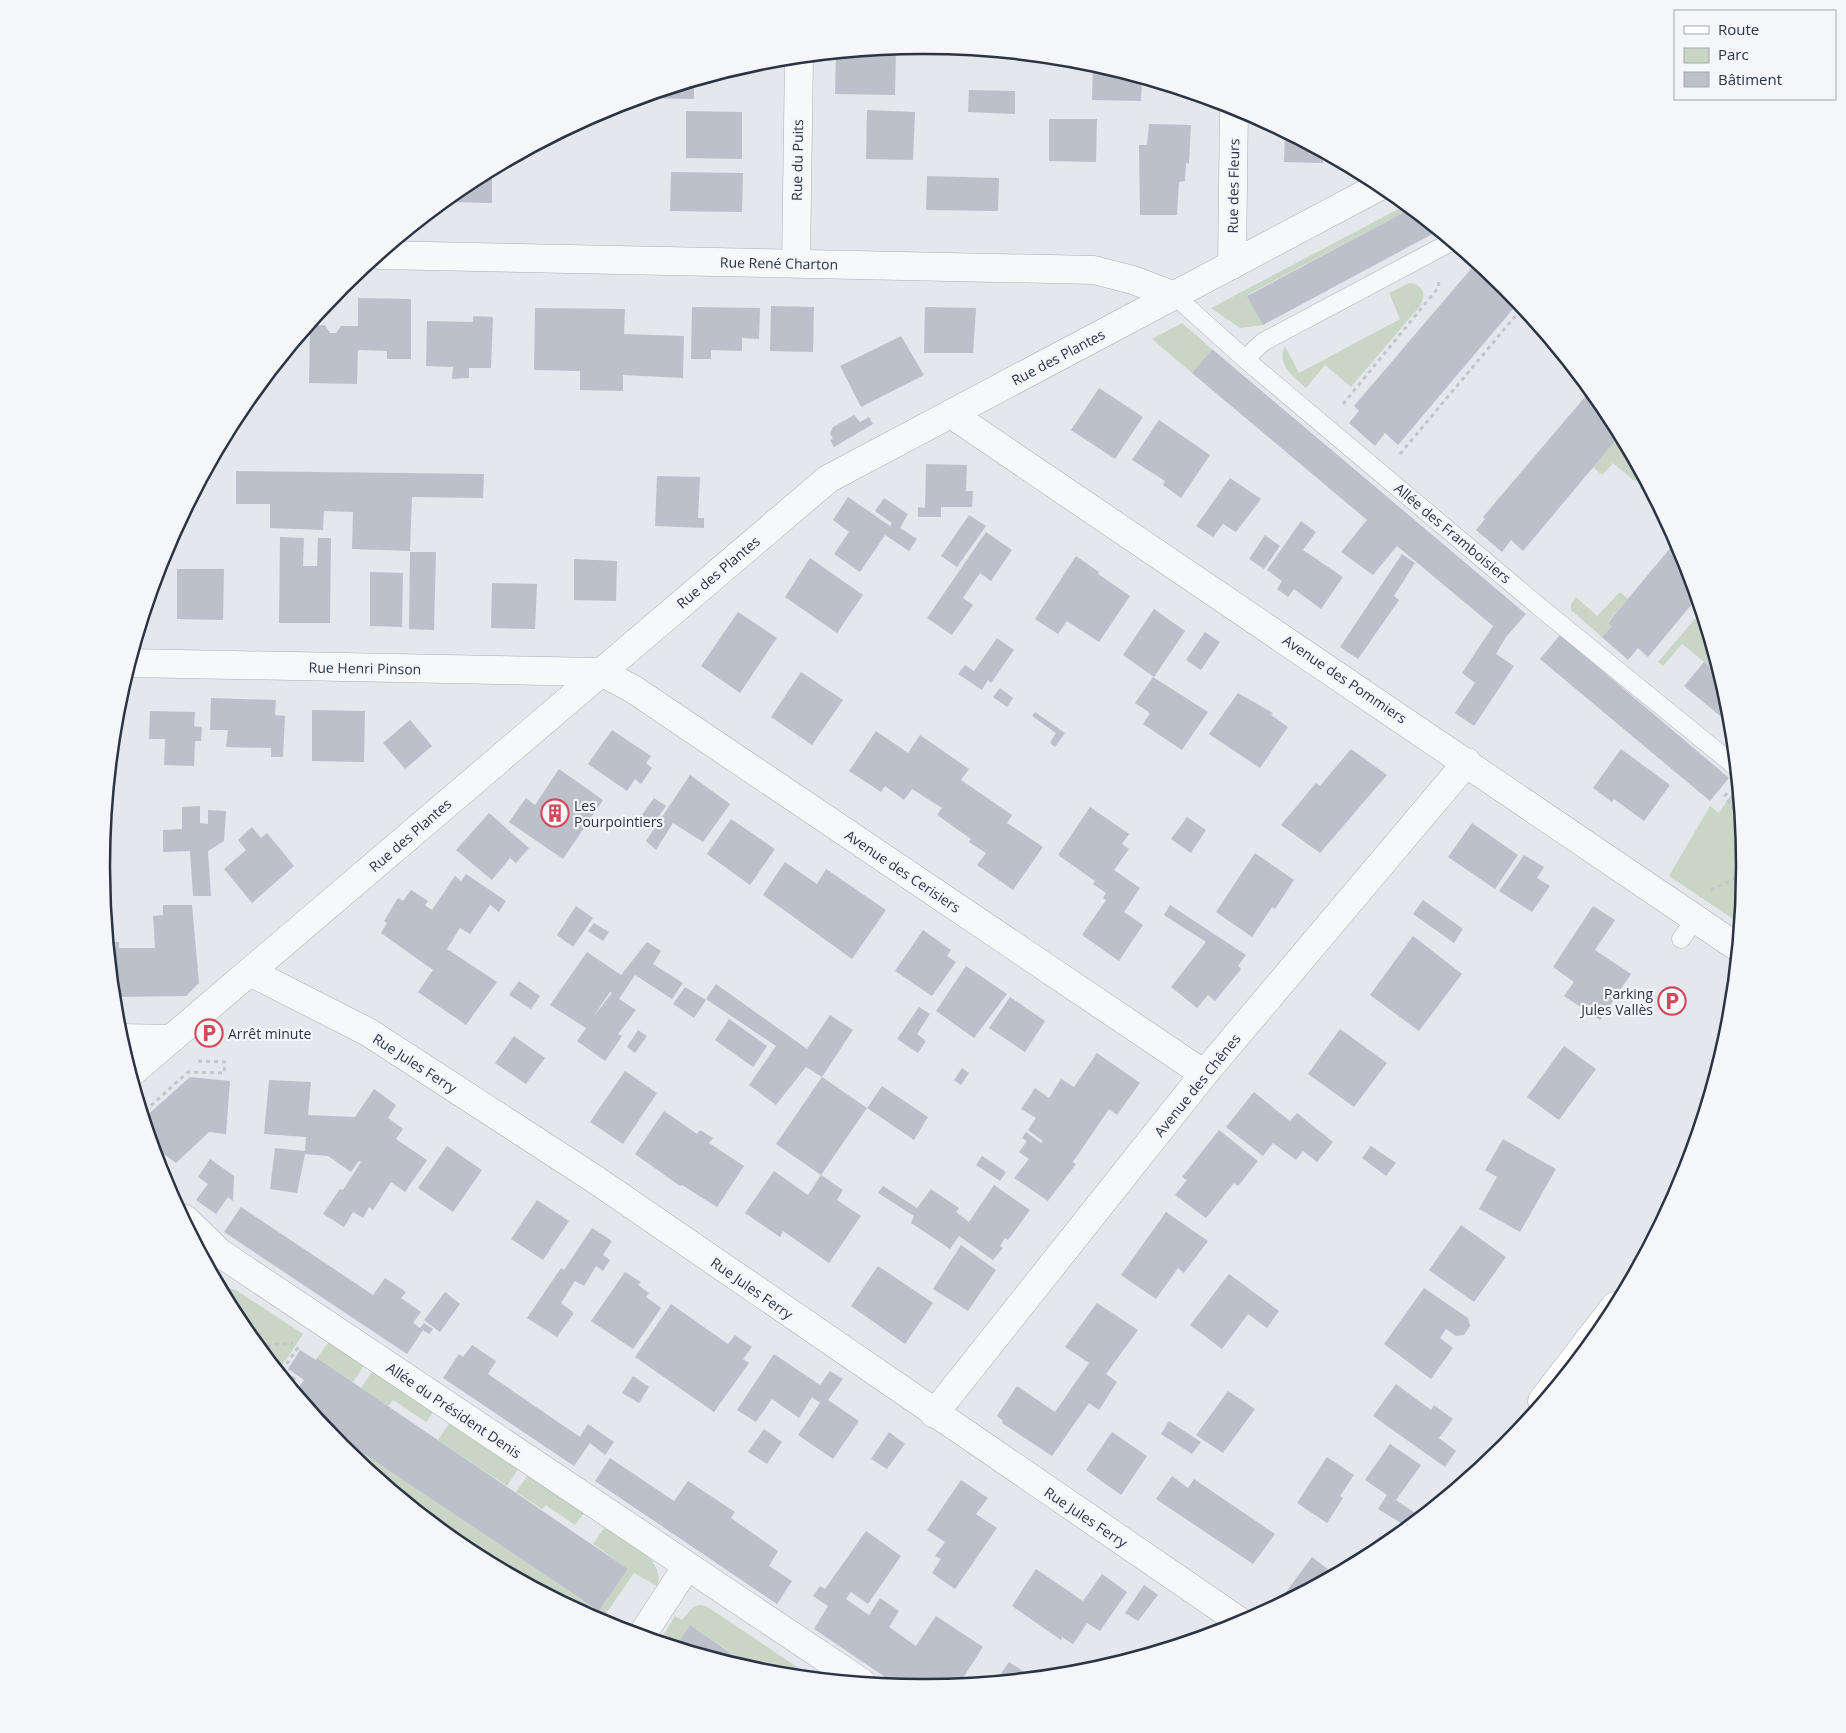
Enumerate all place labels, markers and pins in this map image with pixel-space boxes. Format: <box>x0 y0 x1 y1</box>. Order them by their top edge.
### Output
place label: Les Pourpointiers <box>574 796 663 831</box>
building icon: Les Pourpointiers <box>540 798 570 828</box>
place label: Parking Jules Vallès <box>1579 984 1653 1019</box>
parking icon: Parking Jules Vallès <box>1657 986 1687 1016</box>
parking icon: Arrêt minute <box>194 1018 224 1048</box>
place label: Arrêt minute <box>228 1024 311 1043</box>

